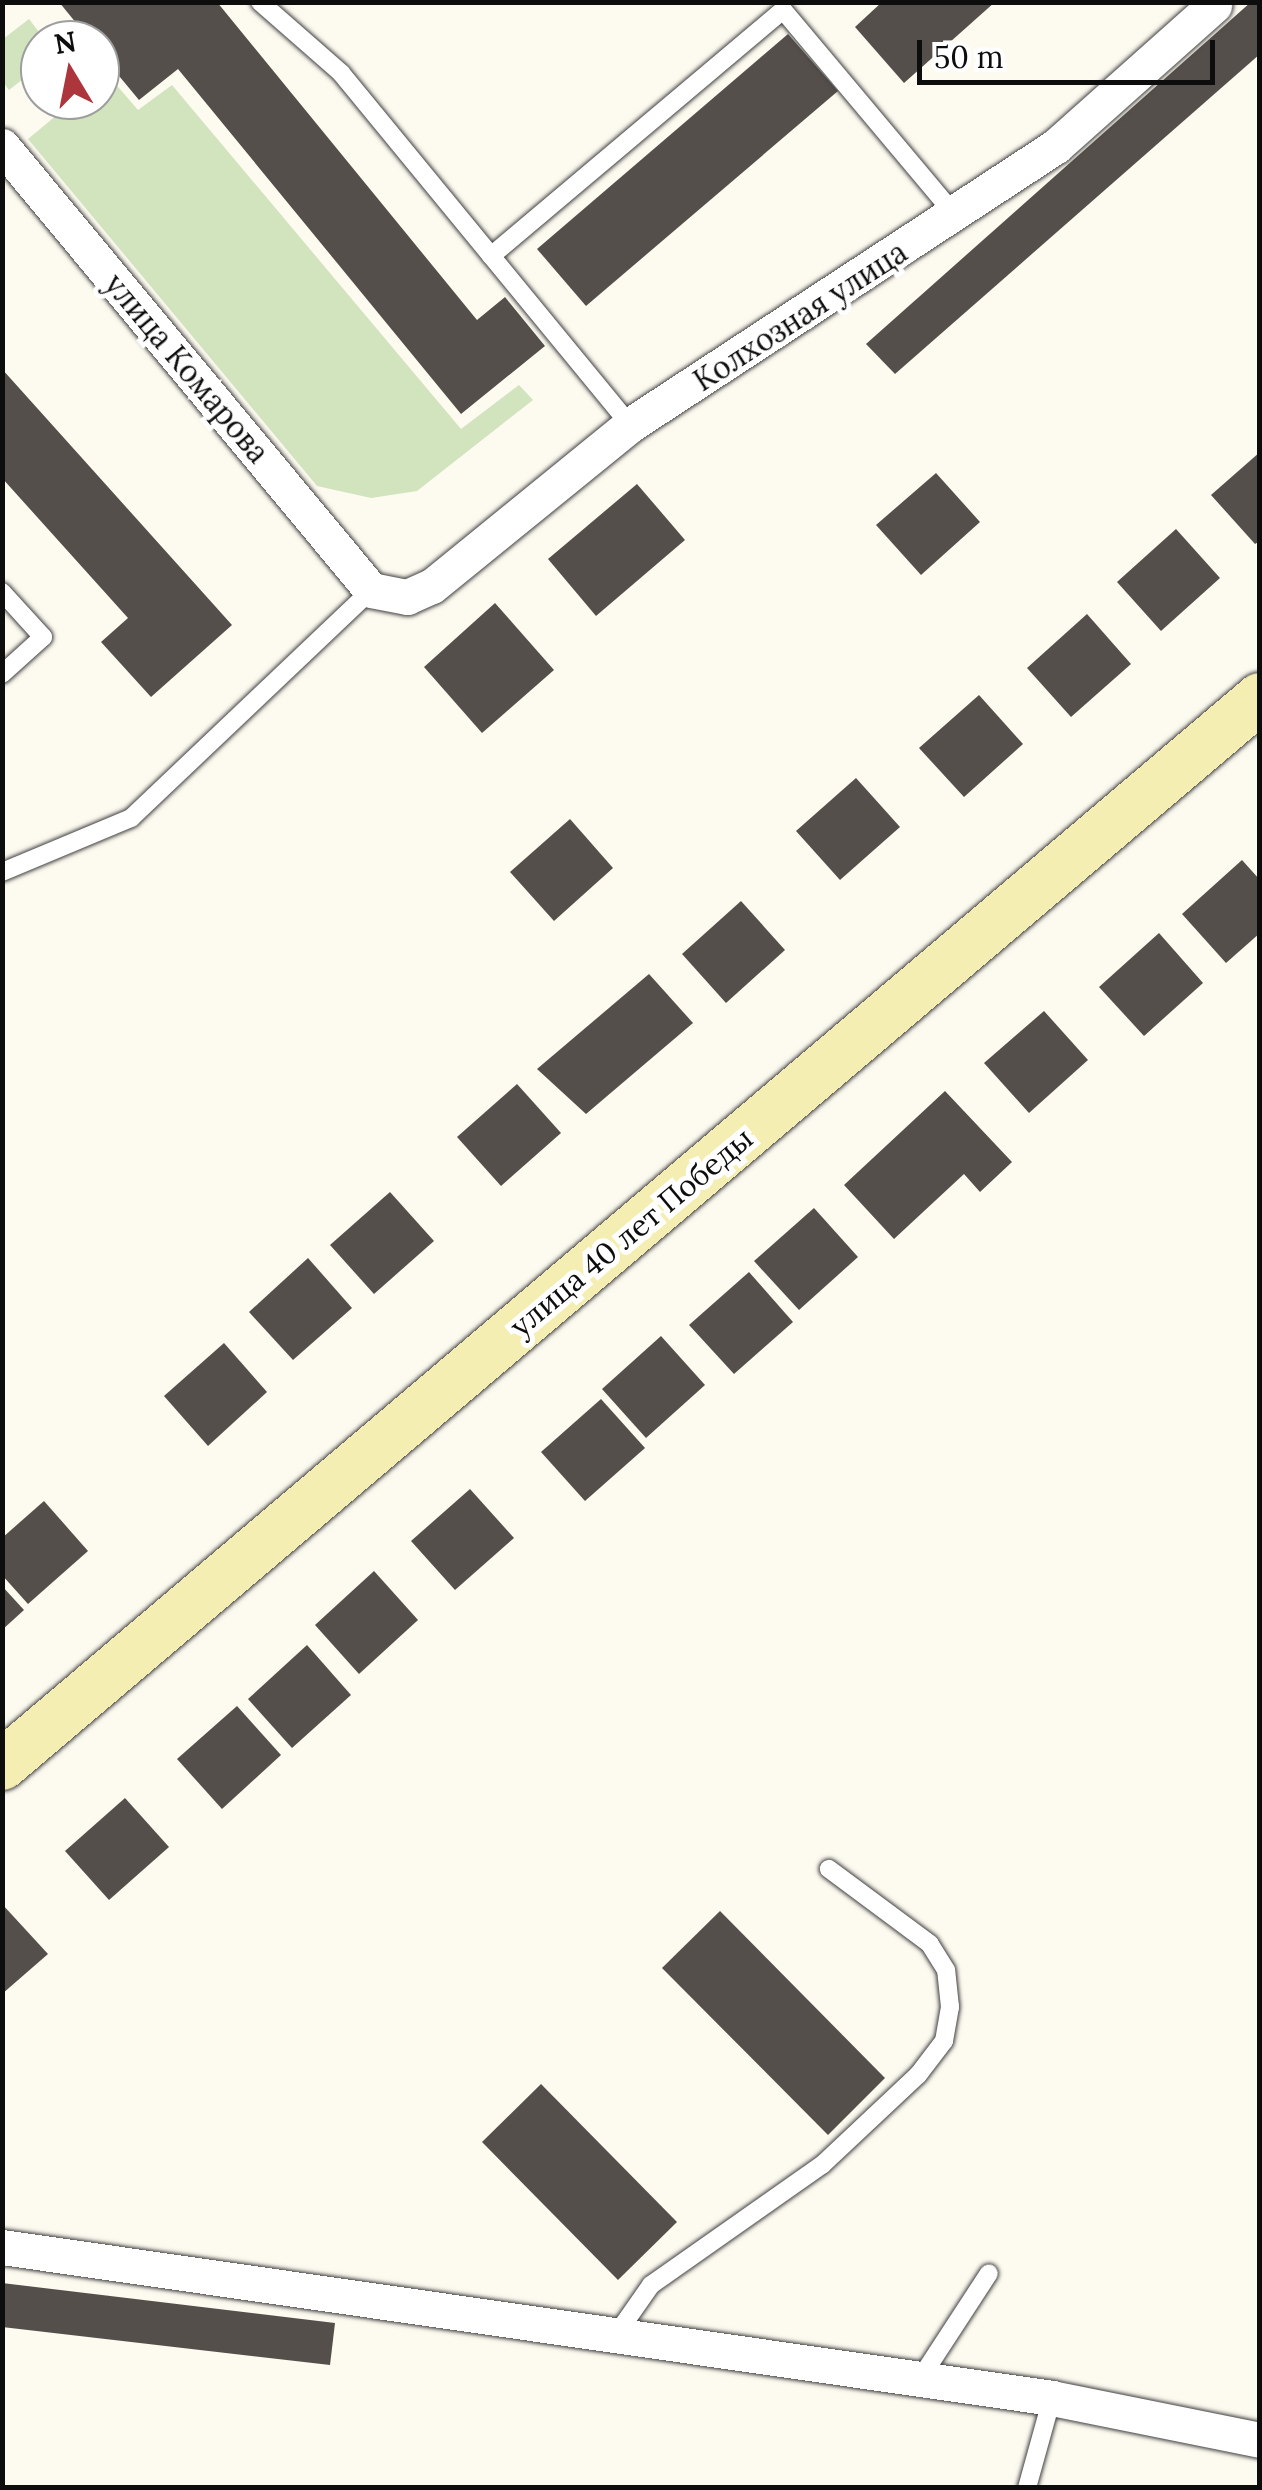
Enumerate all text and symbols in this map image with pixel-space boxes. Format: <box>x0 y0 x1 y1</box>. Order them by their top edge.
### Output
north arrow <box>20 20 120 120</box>
scale bar <box>922 20 1220 82</box>
text: N <box>51 23 79 62</box>
text: 50 m <box>934 38 1004 76</box>
street label: Колхозная улица <box>687 234 913 398</box>
street label: улица Комарова <box>97 266 277 470</box>
street label: улица 40 лет Победы <box>502 1120 760 1344</box>

